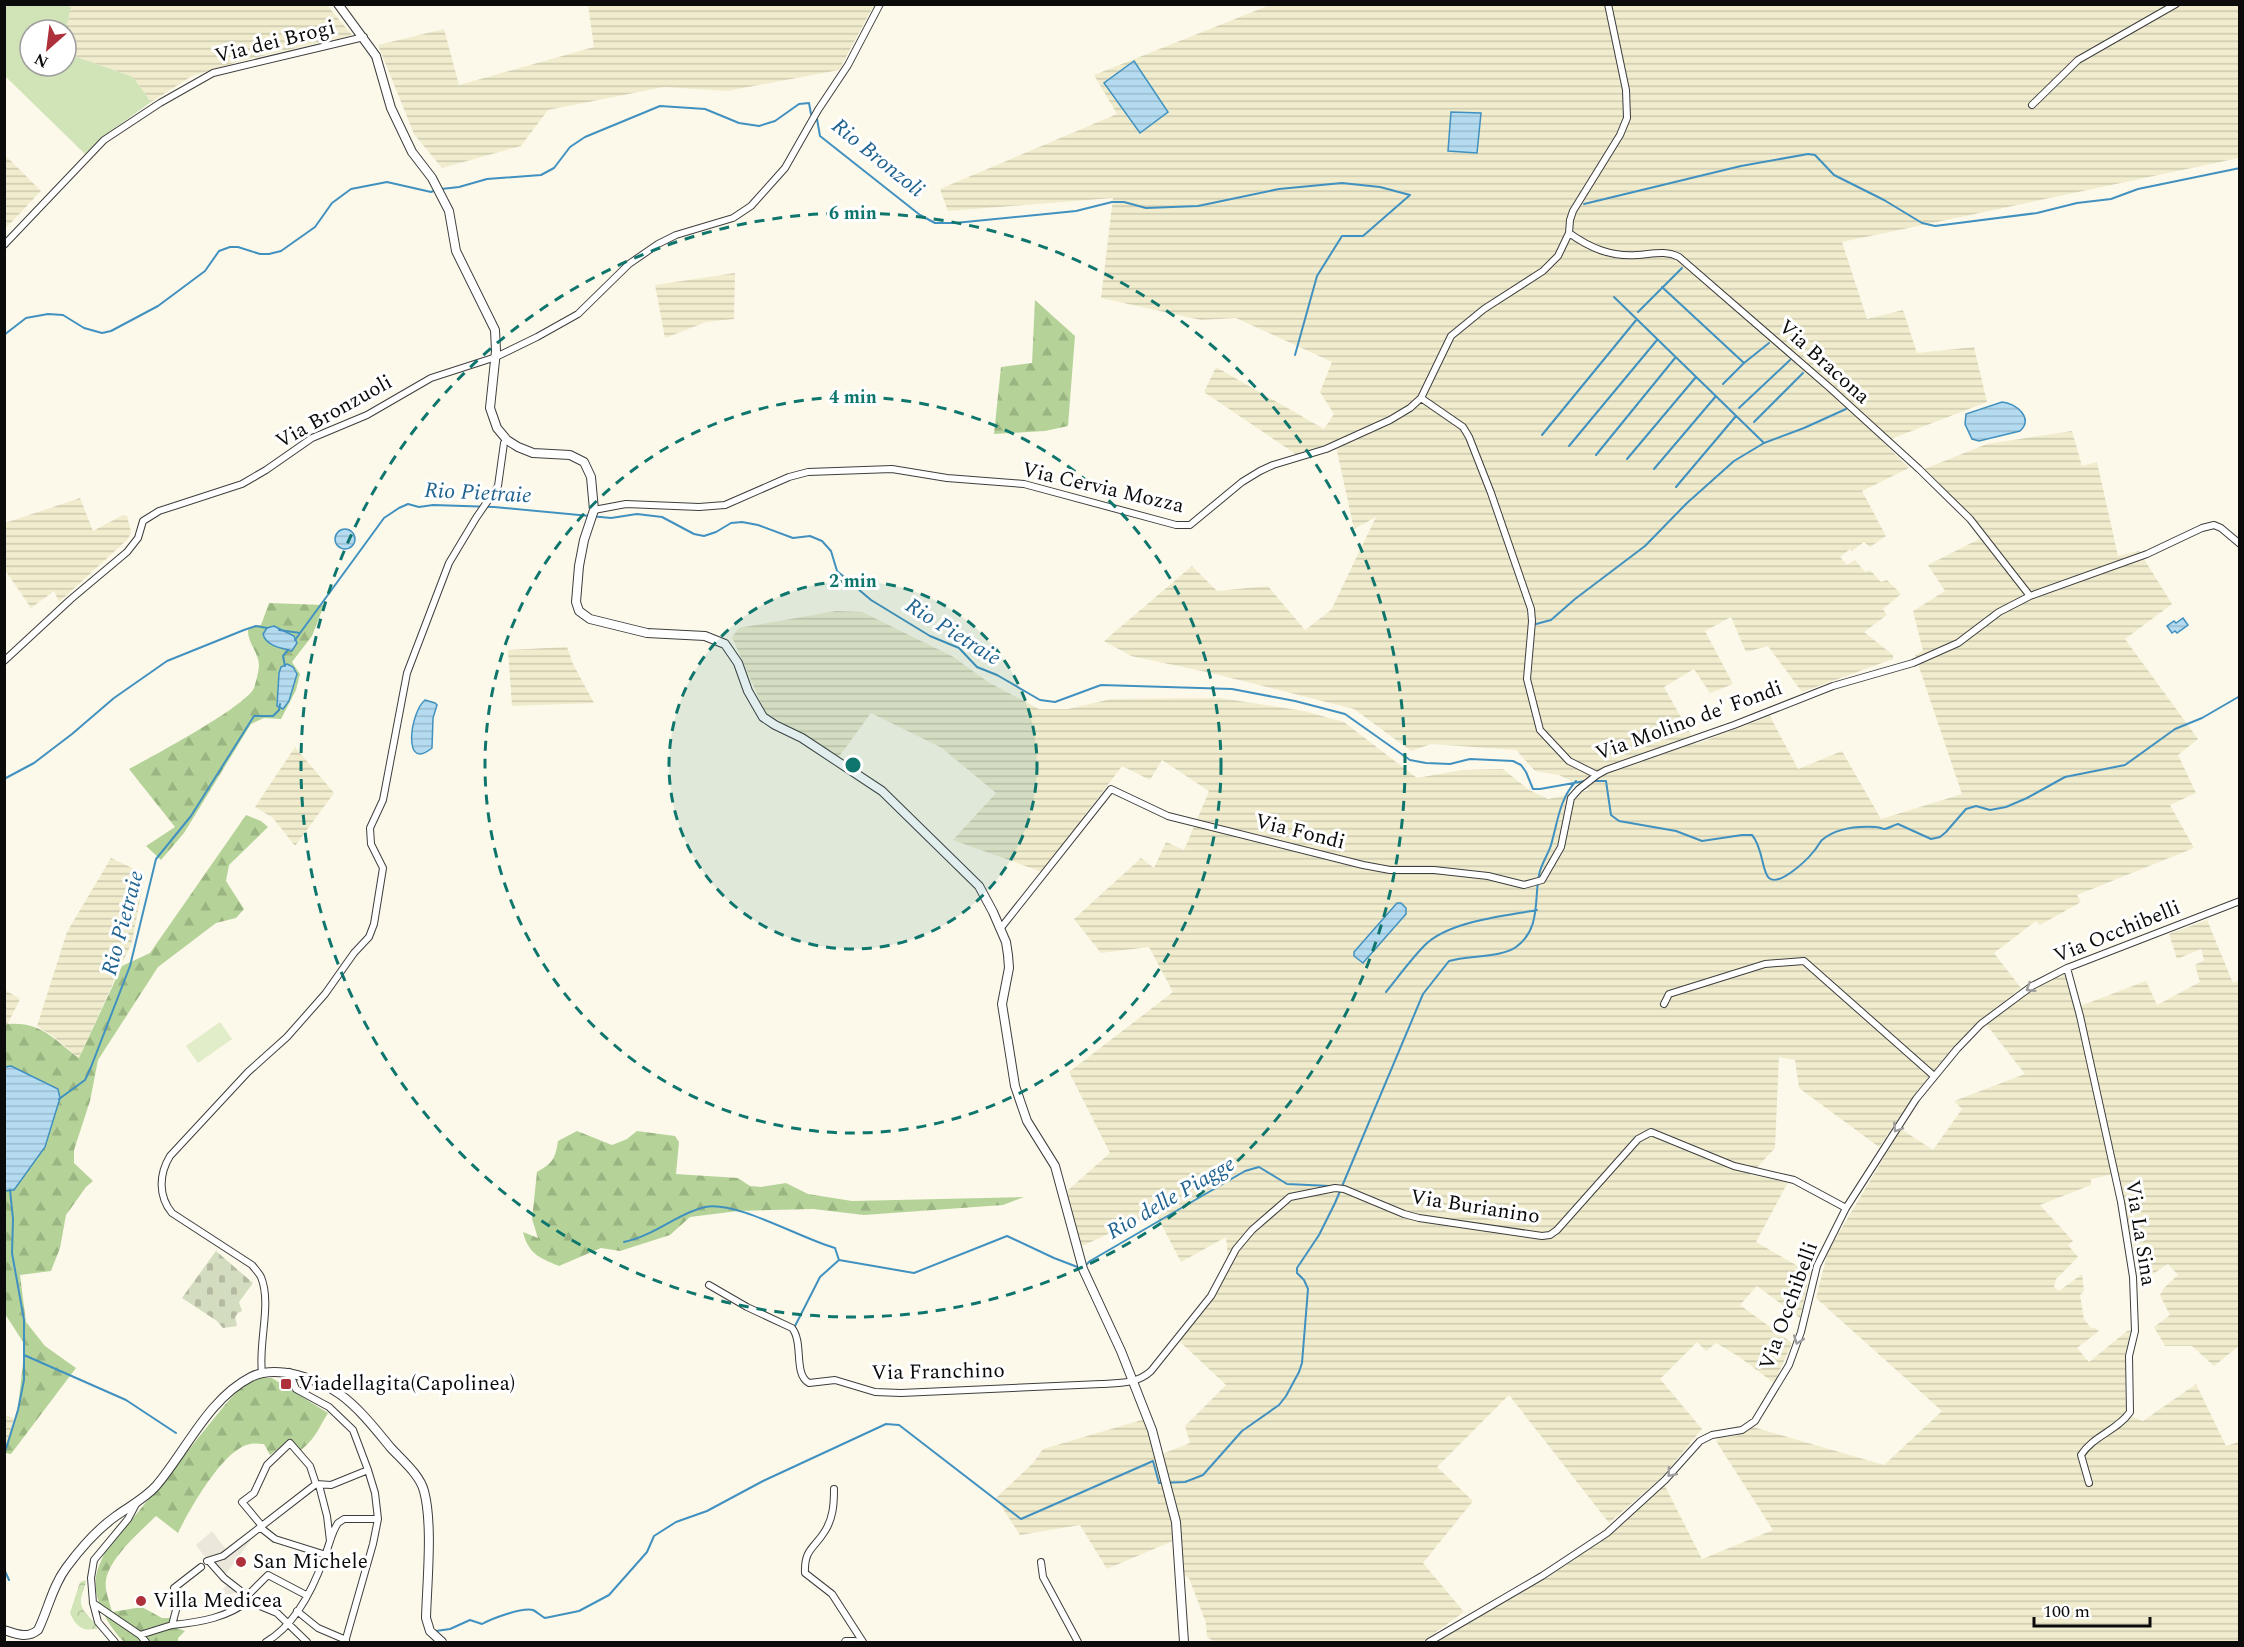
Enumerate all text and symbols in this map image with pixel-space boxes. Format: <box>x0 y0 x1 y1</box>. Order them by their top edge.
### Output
street label: Via dei Brogi <box>212 12 338 72</box>
north arrow <box>18 18 78 78</box>
text: N <box>30 47 53 74</box>
water label: Rio Bronzoli <box>824 110 932 206</box>
text: 6 min <box>829 200 877 227</box>
street label: Via Bracona <box>1771 312 1878 413</box>
street label: Via Bronzuoli <box>270 367 398 457</box>
text: 4 min <box>829 384 877 411</box>
street label: Via Cervia Mozza <box>1019 454 1188 522</box>
water label: Rio Pietraie <box>423 474 533 512</box>
text: 2 min <box>829 568 877 595</box>
water label: Rio Pietraie <box>899 590 1007 674</box>
street label: Via Molino de' Fondi <box>1591 672 1787 770</box>
centre of rings <box>843 755 863 775</box>
street label: Via Fondi <box>1252 805 1348 859</box>
water label: Rio Pietraie <box>93 867 153 979</box>
street label: Via Occhibelli <box>2049 892 2185 972</box>
one-way arrow <box>2026 980 2037 991</box>
one-way arrow <box>1893 1121 1904 1132</box>
water label: Rio delle Piagge <box>1100 1148 1242 1248</box>
street label: Via La Sina <box>2116 1178 2164 1289</box>
street label: Via Burianino <box>1408 1181 1542 1233</box>
street label: Via Occhibelli <box>1751 1237 1827 1375</box>
one-way arrow <box>1793 1334 1805 1345</box>
street label: Via Franchino <box>871 1355 1005 1389</box>
place label: Viadellagita(Capolinea) <box>298 1368 515 1400</box>
marker: Viadellagita(Capolinea) <box>279 1377 293 1391</box>
one-way arrow <box>1667 1467 1678 1478</box>
place label: San Michele <box>253 1546 368 1578</box>
marker: San Michele <box>234 1555 248 1569</box>
place label: Villa Medicea <box>153 1585 283 1617</box>
scale bar <box>2034 1590 2150 1628</box>
marker: Villa Medicea <box>134 1594 148 1608</box>
text: 100 m <box>2043 1598 2090 1625</box>

